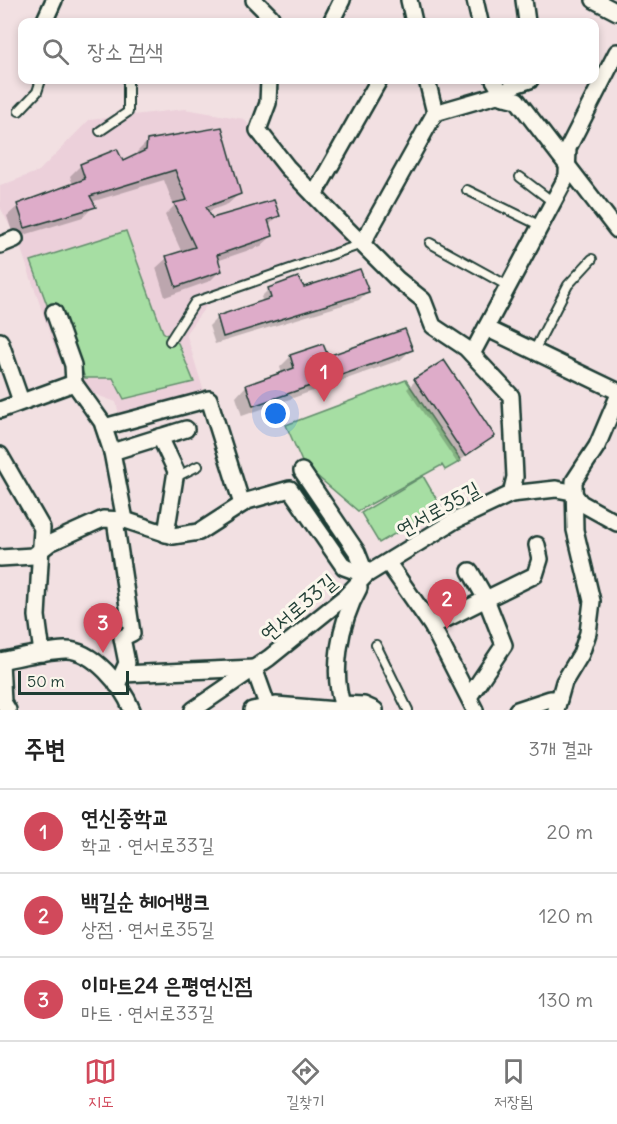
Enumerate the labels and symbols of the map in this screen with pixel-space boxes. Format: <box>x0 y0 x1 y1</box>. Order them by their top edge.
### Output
pin: 1 <box>304 352 344 402</box>
your location <box>261 399 290 428</box>
street label: 연서로35길 <box>391 475 485 543</box>
street label: 연서로33길 <box>254 567 342 647</box>
pin: 2 <box>428 580 466 629</box>
pin: 3 <box>84 604 122 653</box>
scale bar <box>18 668 129 696</box>

